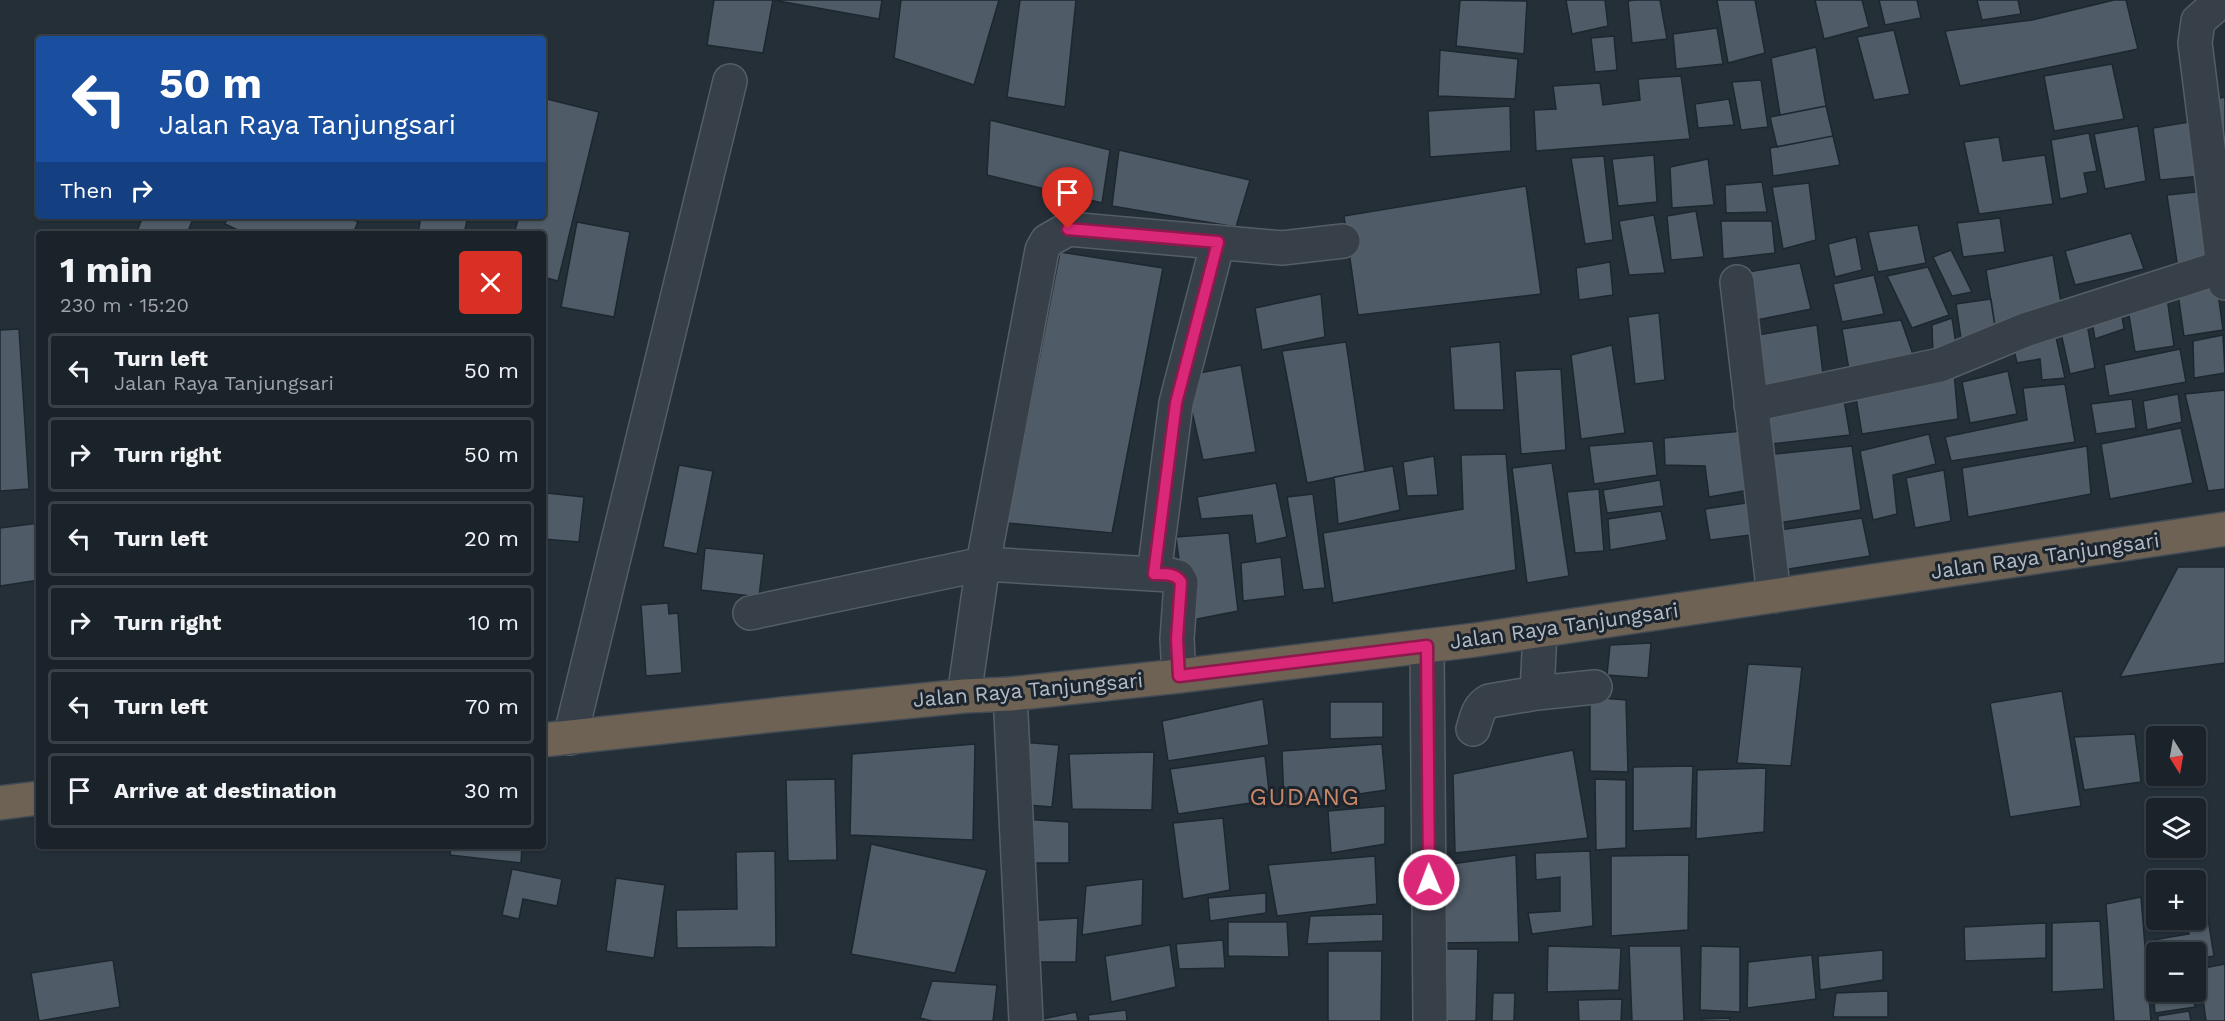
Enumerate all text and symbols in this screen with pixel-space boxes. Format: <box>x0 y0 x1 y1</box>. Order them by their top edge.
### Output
text: 50 m <box>159 59 262 108</box>
icon: left <box>60 60 138 138</box>
text: Jalan Raya Tanjungsari <box>159 109 456 141</box>
pin <box>1042 167 1093 229</box>
icon: right <box>125 174 158 207</box>
icon: arrive <box>1051 176 1084 209</box>
text: Then <box>60 178 113 203</box>
text: 1 min <box>60 249 152 291</box>
button: close <box>459 251 522 314</box>
text: 230 m · 15:20 <box>60 293 189 317</box>
text: Turn left <box>114 346 208 371</box>
icon: left <box>63 354 96 387</box>
text: 50 m <box>464 358 519 383</box>
text: Jalan Raya Tanjungsari <box>114 371 334 395</box>
icon: right <box>63 438 96 471</box>
text: Turn right <box>114 442 221 467</box>
text: 50 m <box>464 442 519 467</box>
icon: left <box>63 522 96 555</box>
text: Turn left <box>114 526 208 551</box>
text: 20 m <box>464 526 519 551</box>
street label: Jalan Raya Tanjungsari <box>1929 527 2161 584</box>
street label: Jalan Raya Tanjungsari <box>1448 597 1680 654</box>
icon: right <box>63 606 96 639</box>
text: Turn right <box>114 610 221 635</box>
text: 10 m <box>468 610 519 635</box>
street label: Jalan Raya Tanjungsari <box>912 667 1144 712</box>
icon: left <box>63 690 96 723</box>
text: Turn left <box>114 694 208 719</box>
text: 70 m <box>465 694 519 719</box>
north arrow <box>2146 726 2206 786</box>
map controls <box>2146 726 2206 1002</box>
icon: arrive <box>63 774 96 807</box>
text: Arrive at destination <box>114 778 337 803</box>
text: 30 m <box>464 778 519 803</box>
district label: GUDANG <box>1250 783 1360 811</box>
button: layers <box>2146 798 2206 858</box>
position arrow <box>1397 848 1461 912</box>
button: + <box>2146 870 2206 930</box>
button: − <box>2146 942 2206 1002</box>

